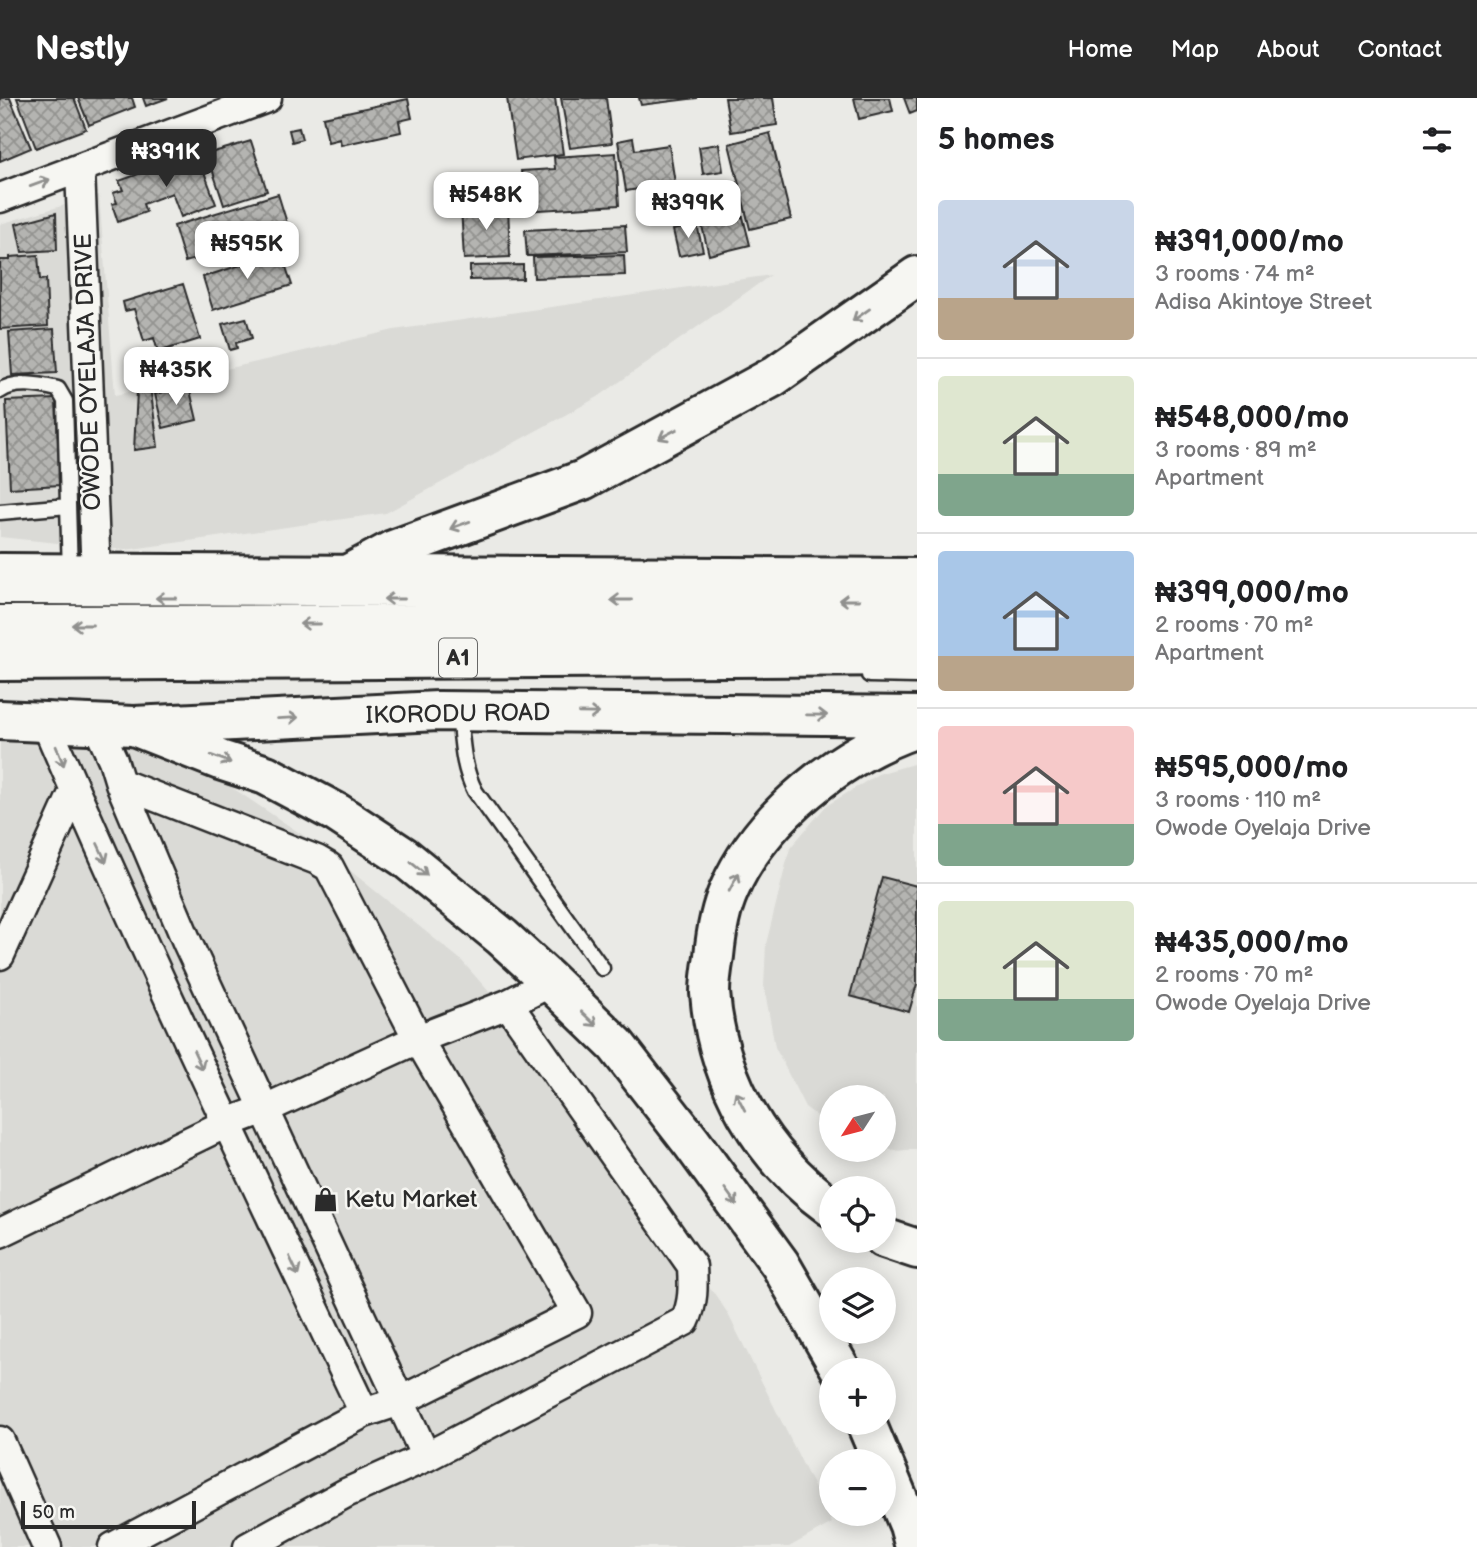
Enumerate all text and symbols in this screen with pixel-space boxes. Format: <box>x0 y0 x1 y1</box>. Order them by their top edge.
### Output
text: Nestly <box>35 29 129 69</box>
text: Home <box>1068 35 1133 64</box>
text: Map <box>1171 35 1219 64</box>
text: About <box>1257 35 1319 64</box>
text: Contact <box>1357 35 1442 64</box>
icon: filters <box>1418 121 1456 159</box>
text: 5 homes <box>938 122 1055 158</box>
pin: ₦391K <box>117 130 215 189</box>
text: ₦391K <box>132 138 200 166</box>
pin: ₦548K <box>437 172 535 232</box>
one-way arrow <box>29 176 51 188</box>
pin: ₦399K <box>639 180 737 240</box>
text: ₦548K <box>450 181 522 209</box>
text: ₦399K <box>652 189 724 217</box>
pin: ₦595K <box>198 222 296 281</box>
text: ₦391,000/mo <box>1155 224 1344 260</box>
icon: home <box>994 228 1078 312</box>
text: ₦595K <box>211 230 283 258</box>
street label: OWODE OYELAJA DRIVE <box>69 233 107 511</box>
text: 3 rooms · 74 m² <box>1155 260 1315 288</box>
text: Adisa Akintoye Street <box>1155 288 1372 316</box>
one-way arrow <box>852 308 871 322</box>
pin: ₦435K <box>127 348 225 407</box>
text: ₦435K <box>140 356 212 384</box>
text: ₦548,000/mo <box>1155 400 1349 436</box>
icon: home <box>994 404 1078 488</box>
one-way arrow <box>658 428 679 441</box>
text: 3 rooms · 89 m² <box>1155 436 1317 464</box>
text: Apartment <box>1155 464 1264 492</box>
one-way arrow <box>449 520 471 533</box>
text: ₦399,000/mo <box>1155 575 1349 611</box>
icon: home <box>994 579 1078 663</box>
one-way arrow <box>155 591 178 605</box>
one-way arrow <box>383 592 406 606</box>
one-way arrow <box>610 593 633 607</box>
one-way arrow <box>838 593 861 607</box>
text: 2 rooms · 70 m² <box>1155 611 1314 639</box>
one-way arrow <box>299 617 322 631</box>
one-way arrow <box>71 618 94 632</box>
road number: A1 <box>439 638 477 678</box>
text: Apartment <box>1155 639 1264 667</box>
street label: IKORODU ROAD <box>365 698 551 730</box>
one-way arrow <box>577 706 600 719</box>
one-way arrow <box>805 708 828 722</box>
one-way arrow <box>277 711 299 724</box>
one-way arrow <box>54 745 67 766</box>
text: ₦595,000/mo <box>1155 750 1348 786</box>
one-way arrow <box>209 754 231 767</box>
icon: home <box>994 754 1078 838</box>
text: 3 rooms · 110 m² <box>1155 786 1321 814</box>
text: Owode Oyelaja Drive <box>1155 814 1371 842</box>
one-way arrow <box>96 842 109 863</box>
one-way arrow <box>409 861 427 877</box>
one-way arrow <box>727 872 741 893</box>
text: ₦435,000/mo <box>1155 925 1349 961</box>
icon: home <box>994 929 1078 1013</box>
text: 2 rooms · 70 m² <box>1155 961 1314 989</box>
text: Owode Oyelaja Drive <box>1155 989 1371 1017</box>
one-way arrow <box>581 1011 598 1028</box>
one-way arrow <box>191 1049 205 1070</box>
north arrow <box>819 1085 896 1162</box>
map controls <box>819 1085 896 1526</box>
one-way arrow <box>732 1092 746 1112</box>
button: locate <box>819 1176 896 1253</box>
shop icon: Ketu Market <box>311 1185 339 1213</box>
place label: Ketu Market <box>345 1185 478 1214</box>
one-way arrow <box>723 1187 738 1206</box>
one-way arrow <box>288 1255 302 1276</box>
button: layers <box>819 1267 896 1344</box>
button: + <box>819 1358 896 1435</box>
button: − <box>819 1449 896 1526</box>
scale bar <box>21 1498 196 1530</box>
text: 50 m <box>32 1501 75 1524</box>

